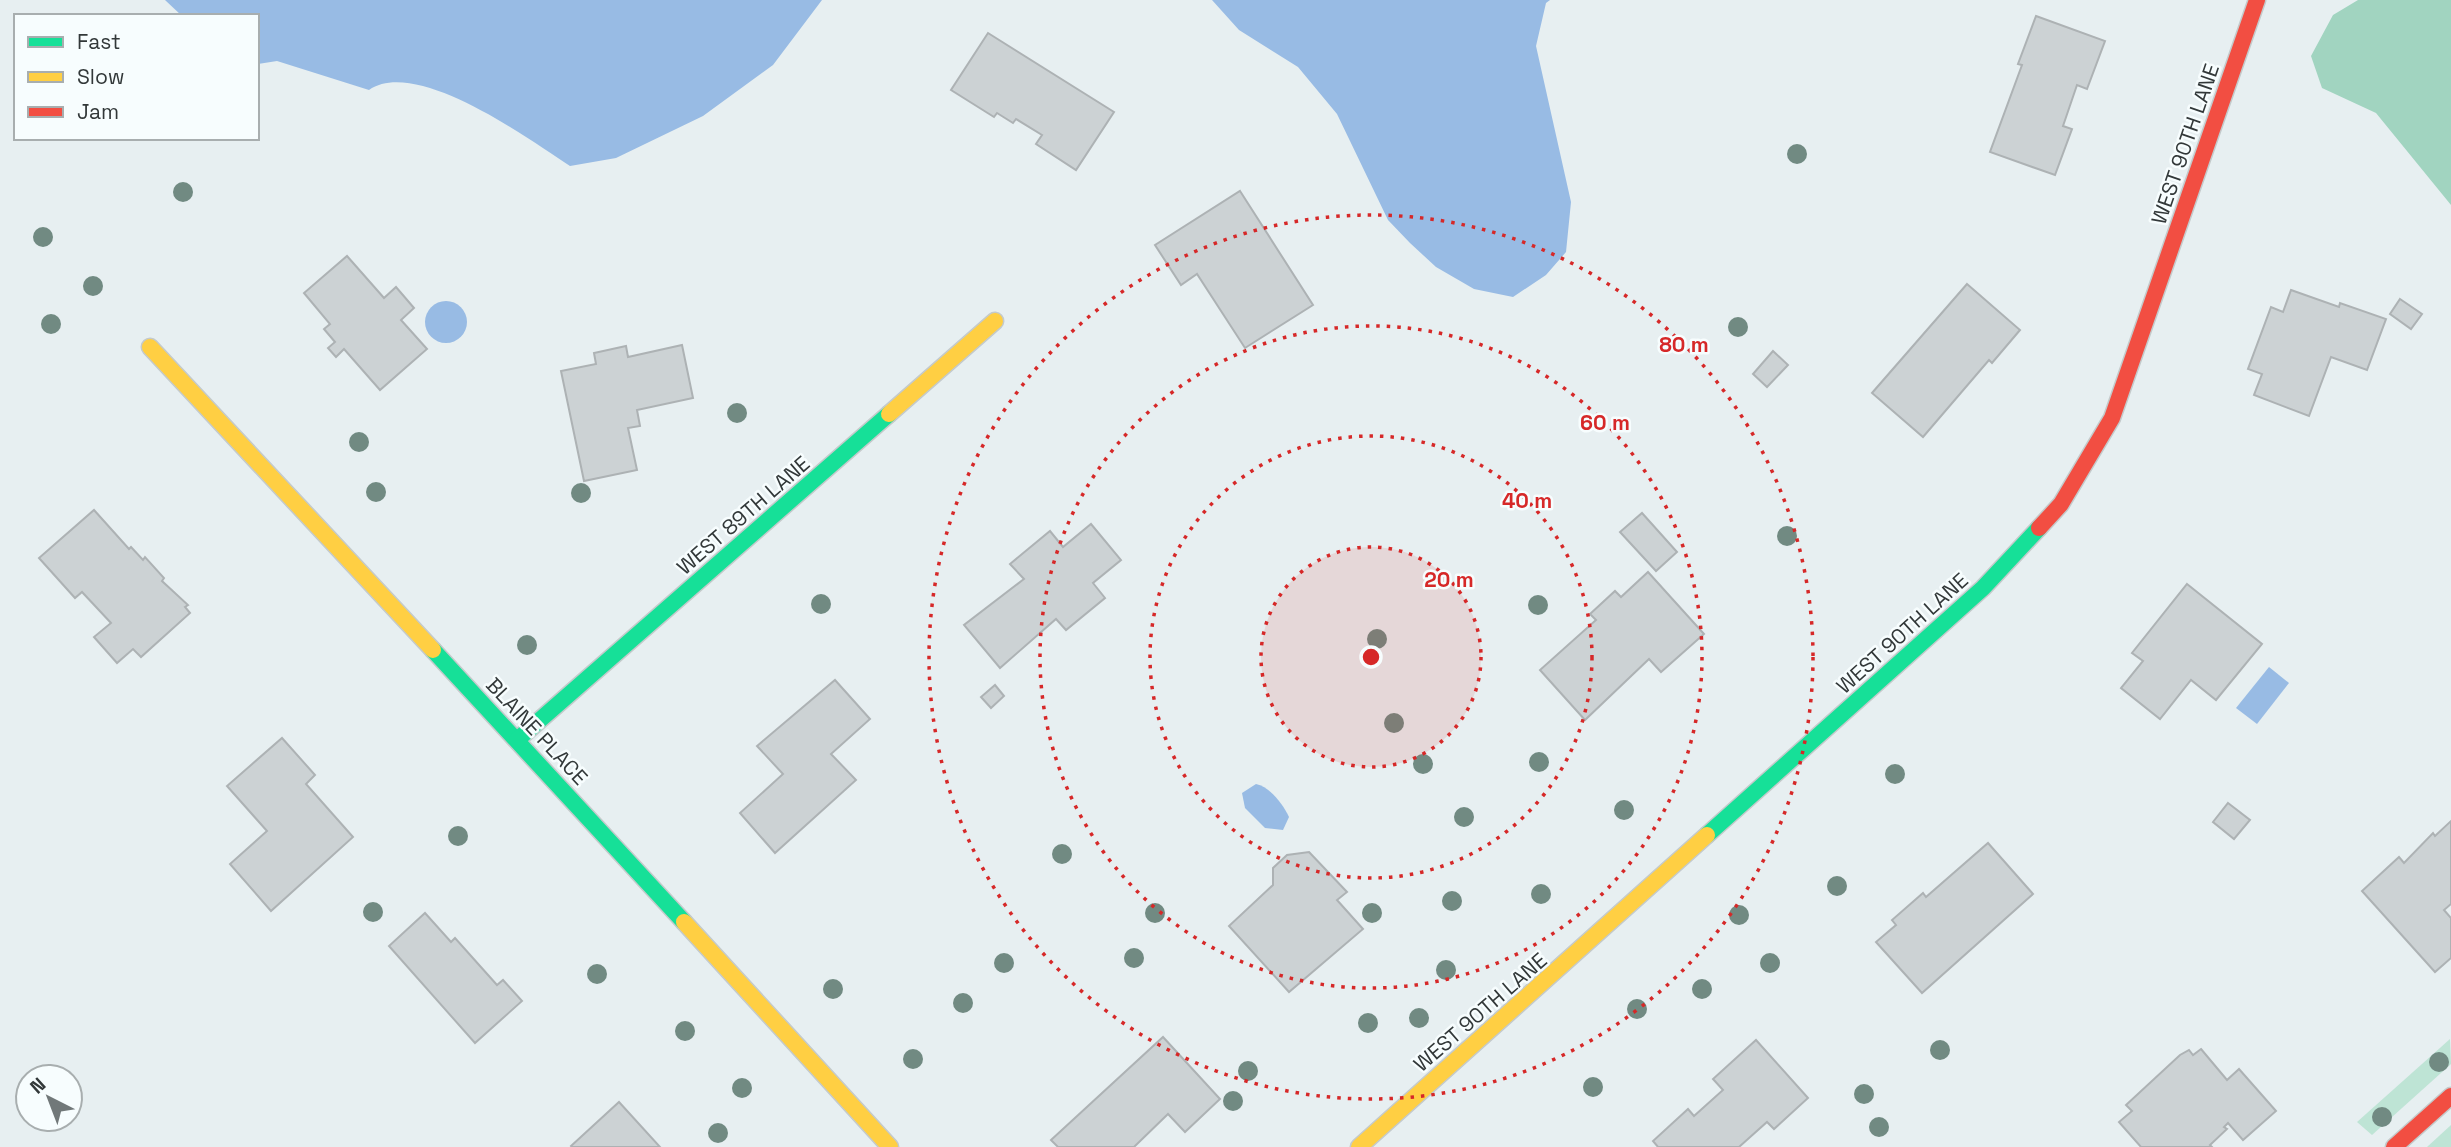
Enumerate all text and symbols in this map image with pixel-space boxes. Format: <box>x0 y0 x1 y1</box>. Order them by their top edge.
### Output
legend <box>14 14 259 140</box>
text: Fast <box>77 28 121 55</box>
street label: WEST 90TH LANE <box>2145 60 2225 228</box>
text: Slow <box>77 63 125 90</box>
text: Jam <box>77 98 119 125</box>
text: 80 m <box>1659 331 1709 358</box>
text: 60 m <box>1580 409 1630 436</box>
street label: WEST 89TH LANE <box>671 450 815 580</box>
text: 40 m <box>1502 487 1552 514</box>
text: 20 m <box>1424 566 1474 593</box>
street label: WEST 90TH LANE <box>1831 567 1973 699</box>
centre of rings <box>1359 645 1383 669</box>
street label: BLAINE PLACE <box>480 672 594 790</box>
street label: WEST 90TH LANE <box>1408 947 1552 1077</box>
north arrow <box>14 1063 84 1133</box>
text: N <box>25 1072 51 1099</box>

